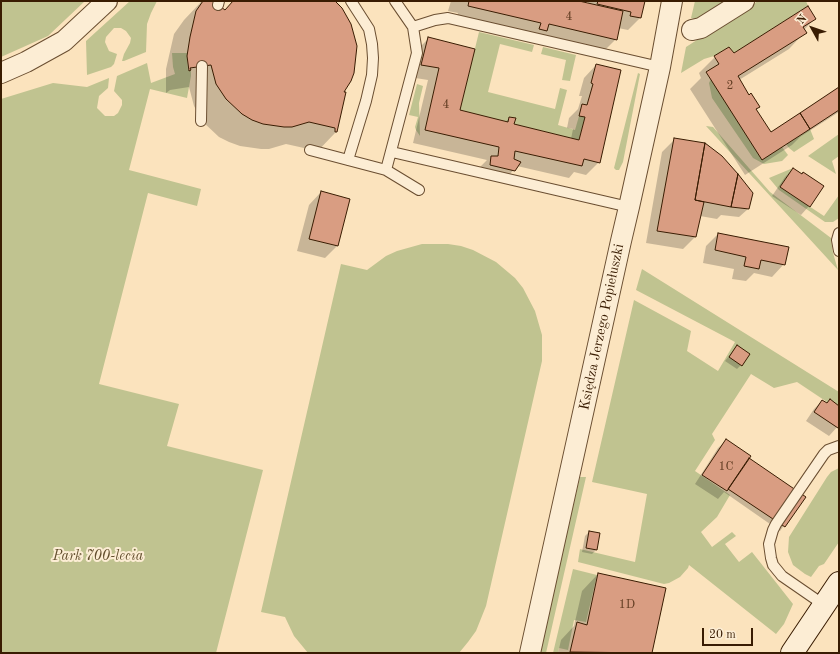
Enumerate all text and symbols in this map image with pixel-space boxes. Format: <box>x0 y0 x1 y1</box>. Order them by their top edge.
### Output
north arrow <box>792 8 832 48</box>
house number: 4 <box>566 10 572 24</box>
text: N <box>796 13 809 27</box>
house number: 2 <box>727 79 733 93</box>
house number: 4 <box>443 98 449 112</box>
street label: Księdza Jerzego Popiełuszki <box>576 242 628 412</box>
house number: 1C <box>719 460 733 474</box>
park label: Park 700-lecia <box>53 548 143 564</box>
house number: 1D <box>619 598 635 612</box>
scale bar <box>704 620 755 646</box>
text: 20 m <box>709 629 736 641</box>

